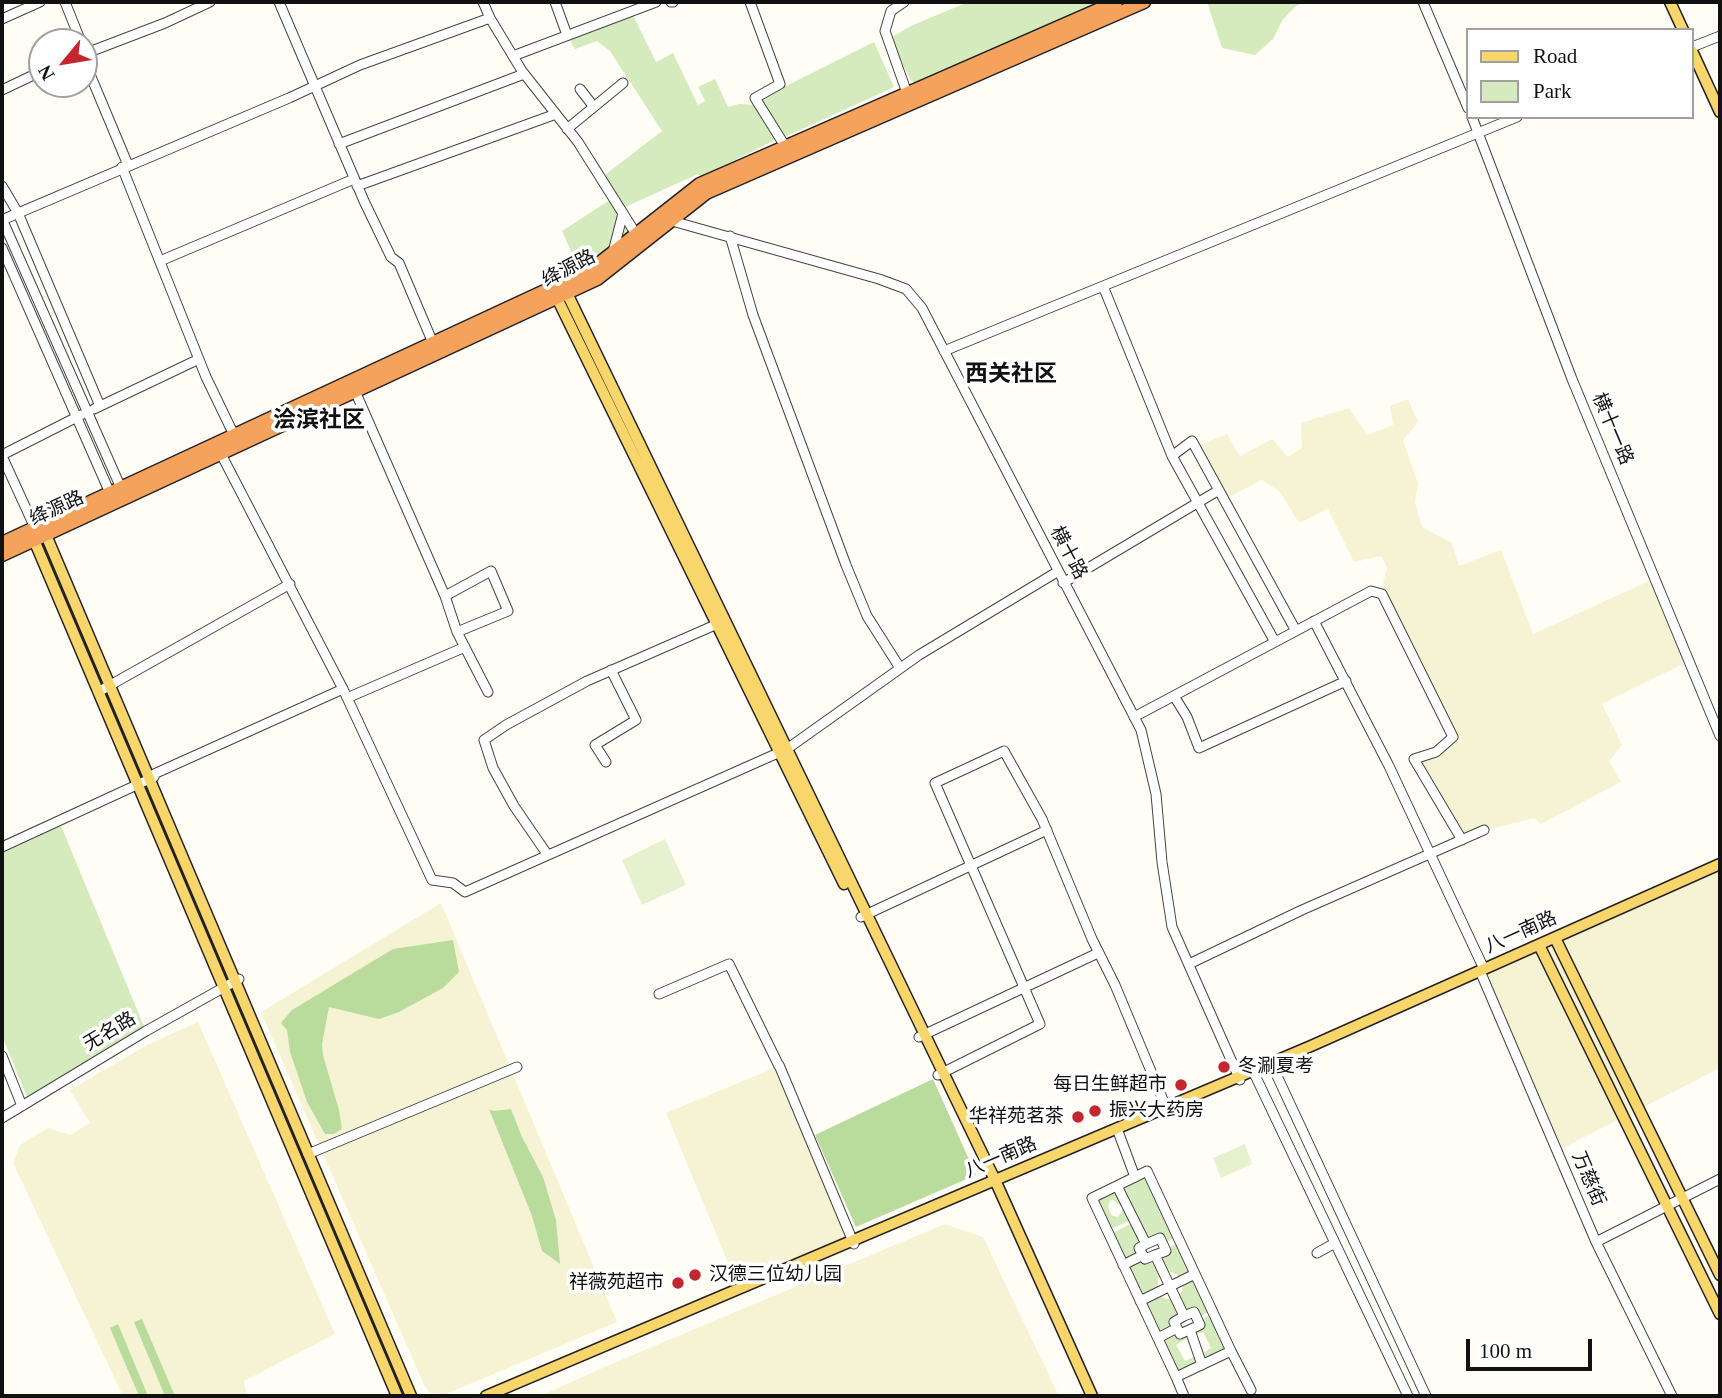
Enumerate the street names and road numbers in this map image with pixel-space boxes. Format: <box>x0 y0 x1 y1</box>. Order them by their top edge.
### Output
street label: 绛源路 <box>538 246 600 292</box>
street label: 横十一路 <box>1587 390 1637 468</box>
street label: 绛源路 <box>26 487 88 531</box>
street label: 横十路 <box>1045 522 1091 584</box>
street label: 八一南路 <box>1482 907 1560 959</box>
street label: 无名路 <box>80 1008 140 1056</box>
street label: 八一南路 <box>962 1133 1040 1183</box>
street label: 万慈街 <box>1566 1148 1610 1210</box>

